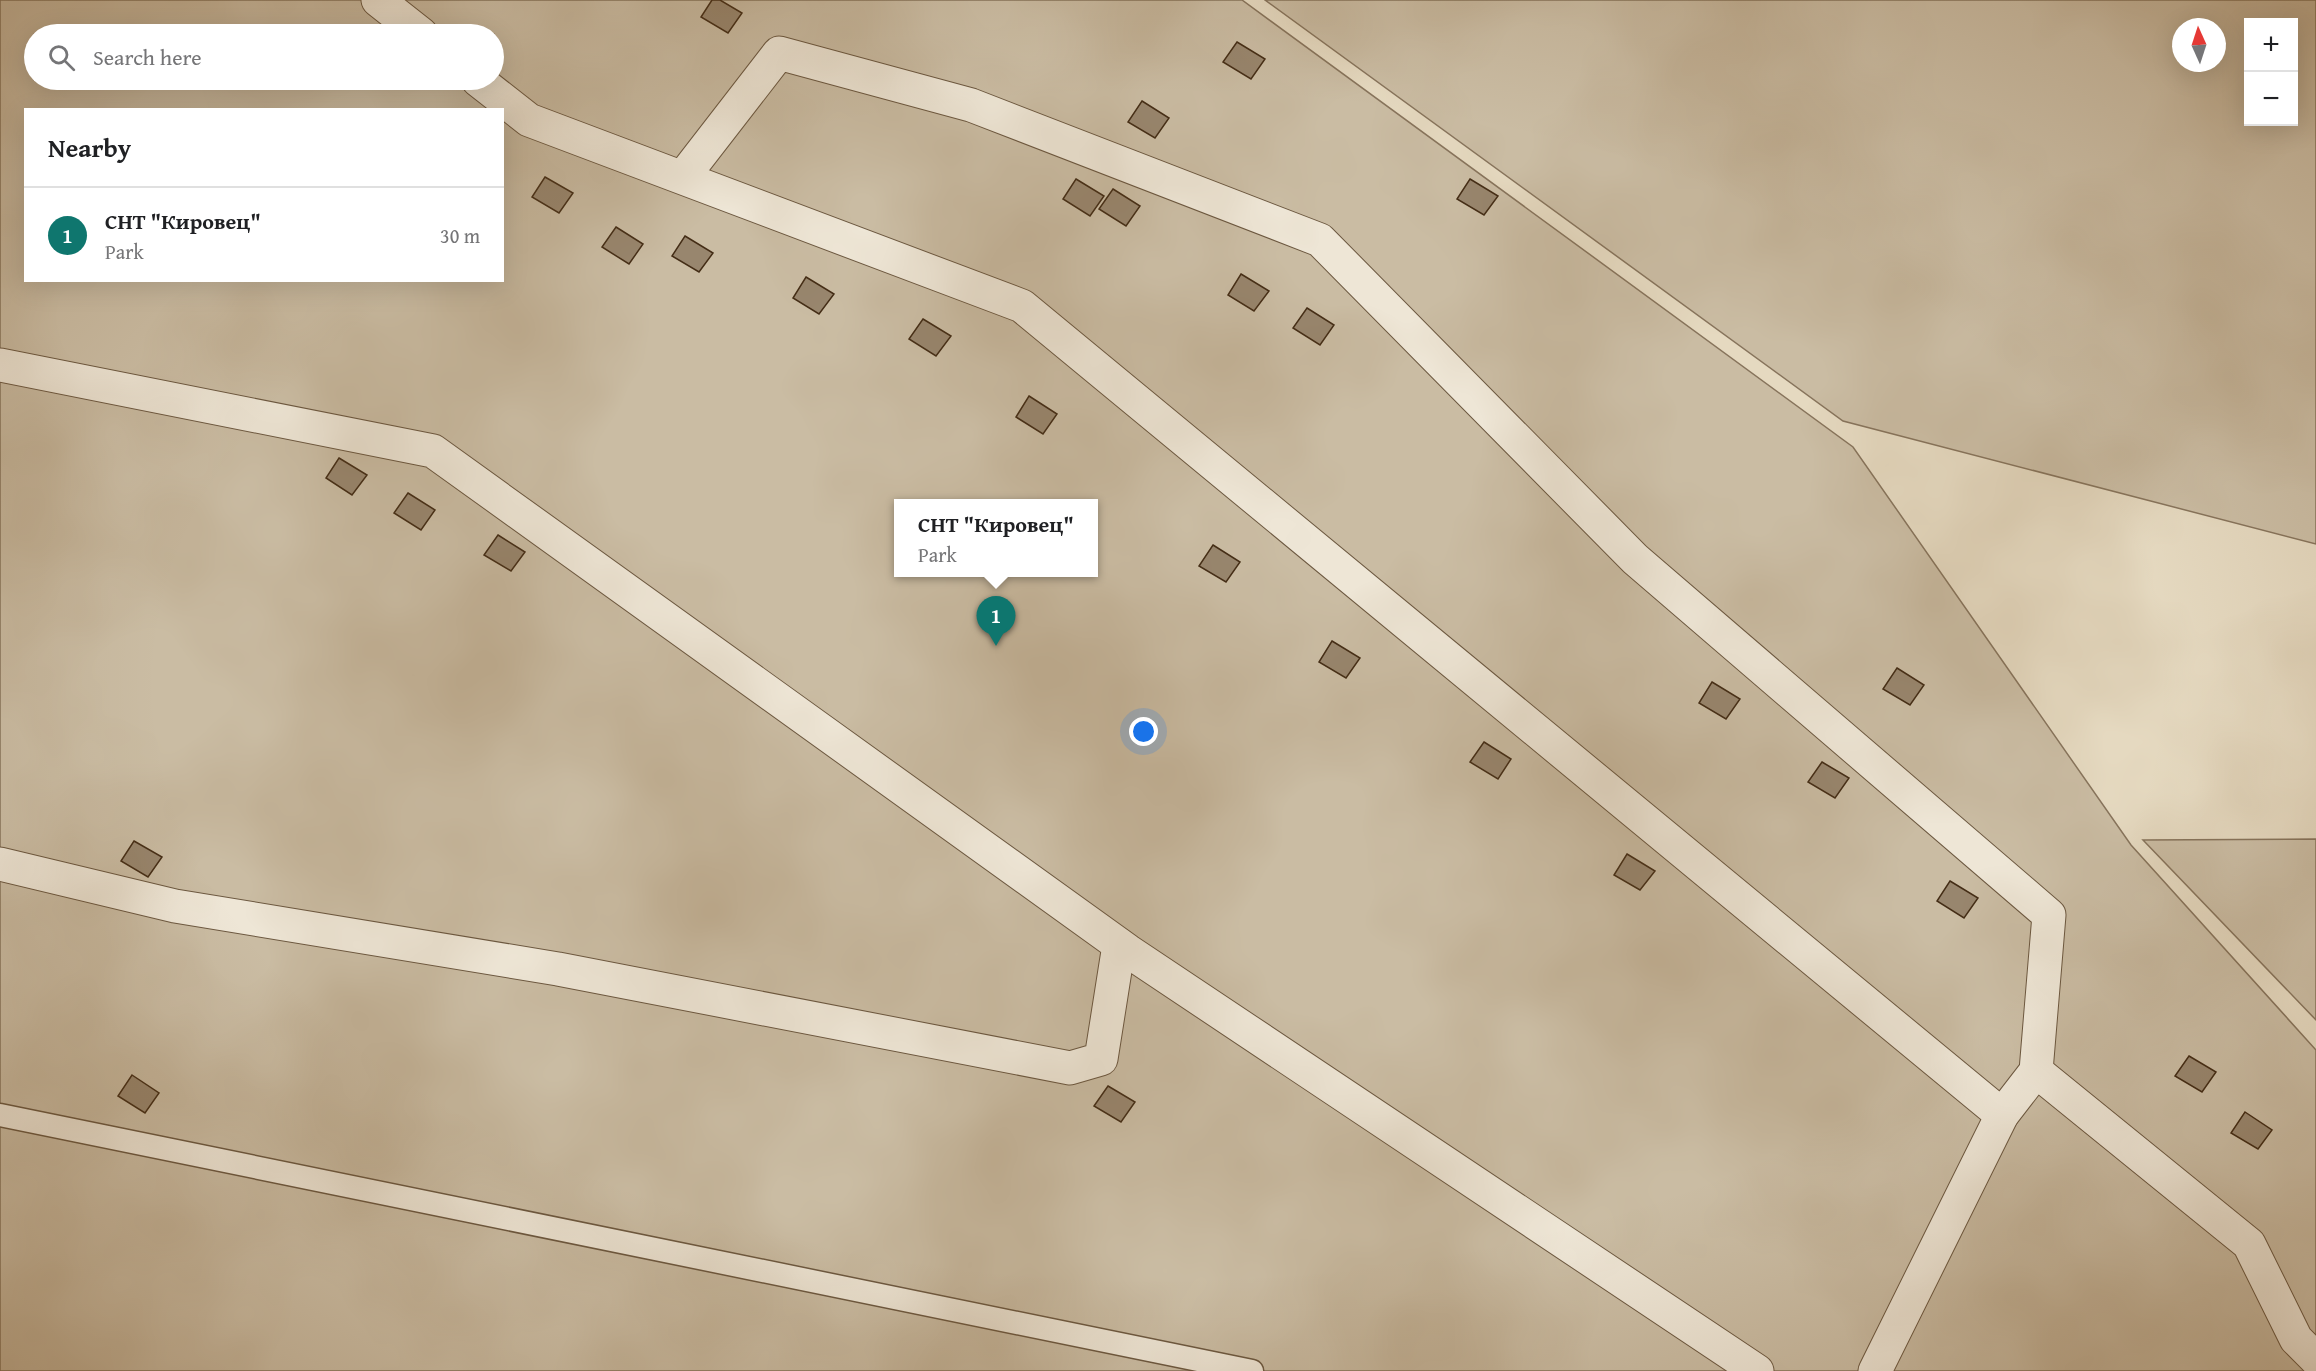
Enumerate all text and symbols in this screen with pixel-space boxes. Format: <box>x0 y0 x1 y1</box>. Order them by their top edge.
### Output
north arrow <box>2172 18 2226 72</box>
map controls <box>2244 18 2298 126</box>
button: + <box>2244 18 2298 72</box>
search box <box>24 24 504 90</box>
icon: search <box>45 41 78 74</box>
text: Search here <box>93 41 202 73</box>
button: − <box>2244 72 2298 126</box>
text: Nearby <box>48 128 131 167</box>
text: СНТ "Кировец" <box>105 205 261 237</box>
text: 1 <box>62 221 73 250</box>
text: 30 m <box>440 221 480 250</box>
text: Park <box>105 237 144 266</box>
popup <box>894 499 1098 577</box>
text: СНТ "Кировец" <box>918 508 1074 540</box>
text: Park <box>918 540 957 569</box>
pin: 1 <box>976 596 1016 646</box>
your location <box>1129 717 1158 746</box>

